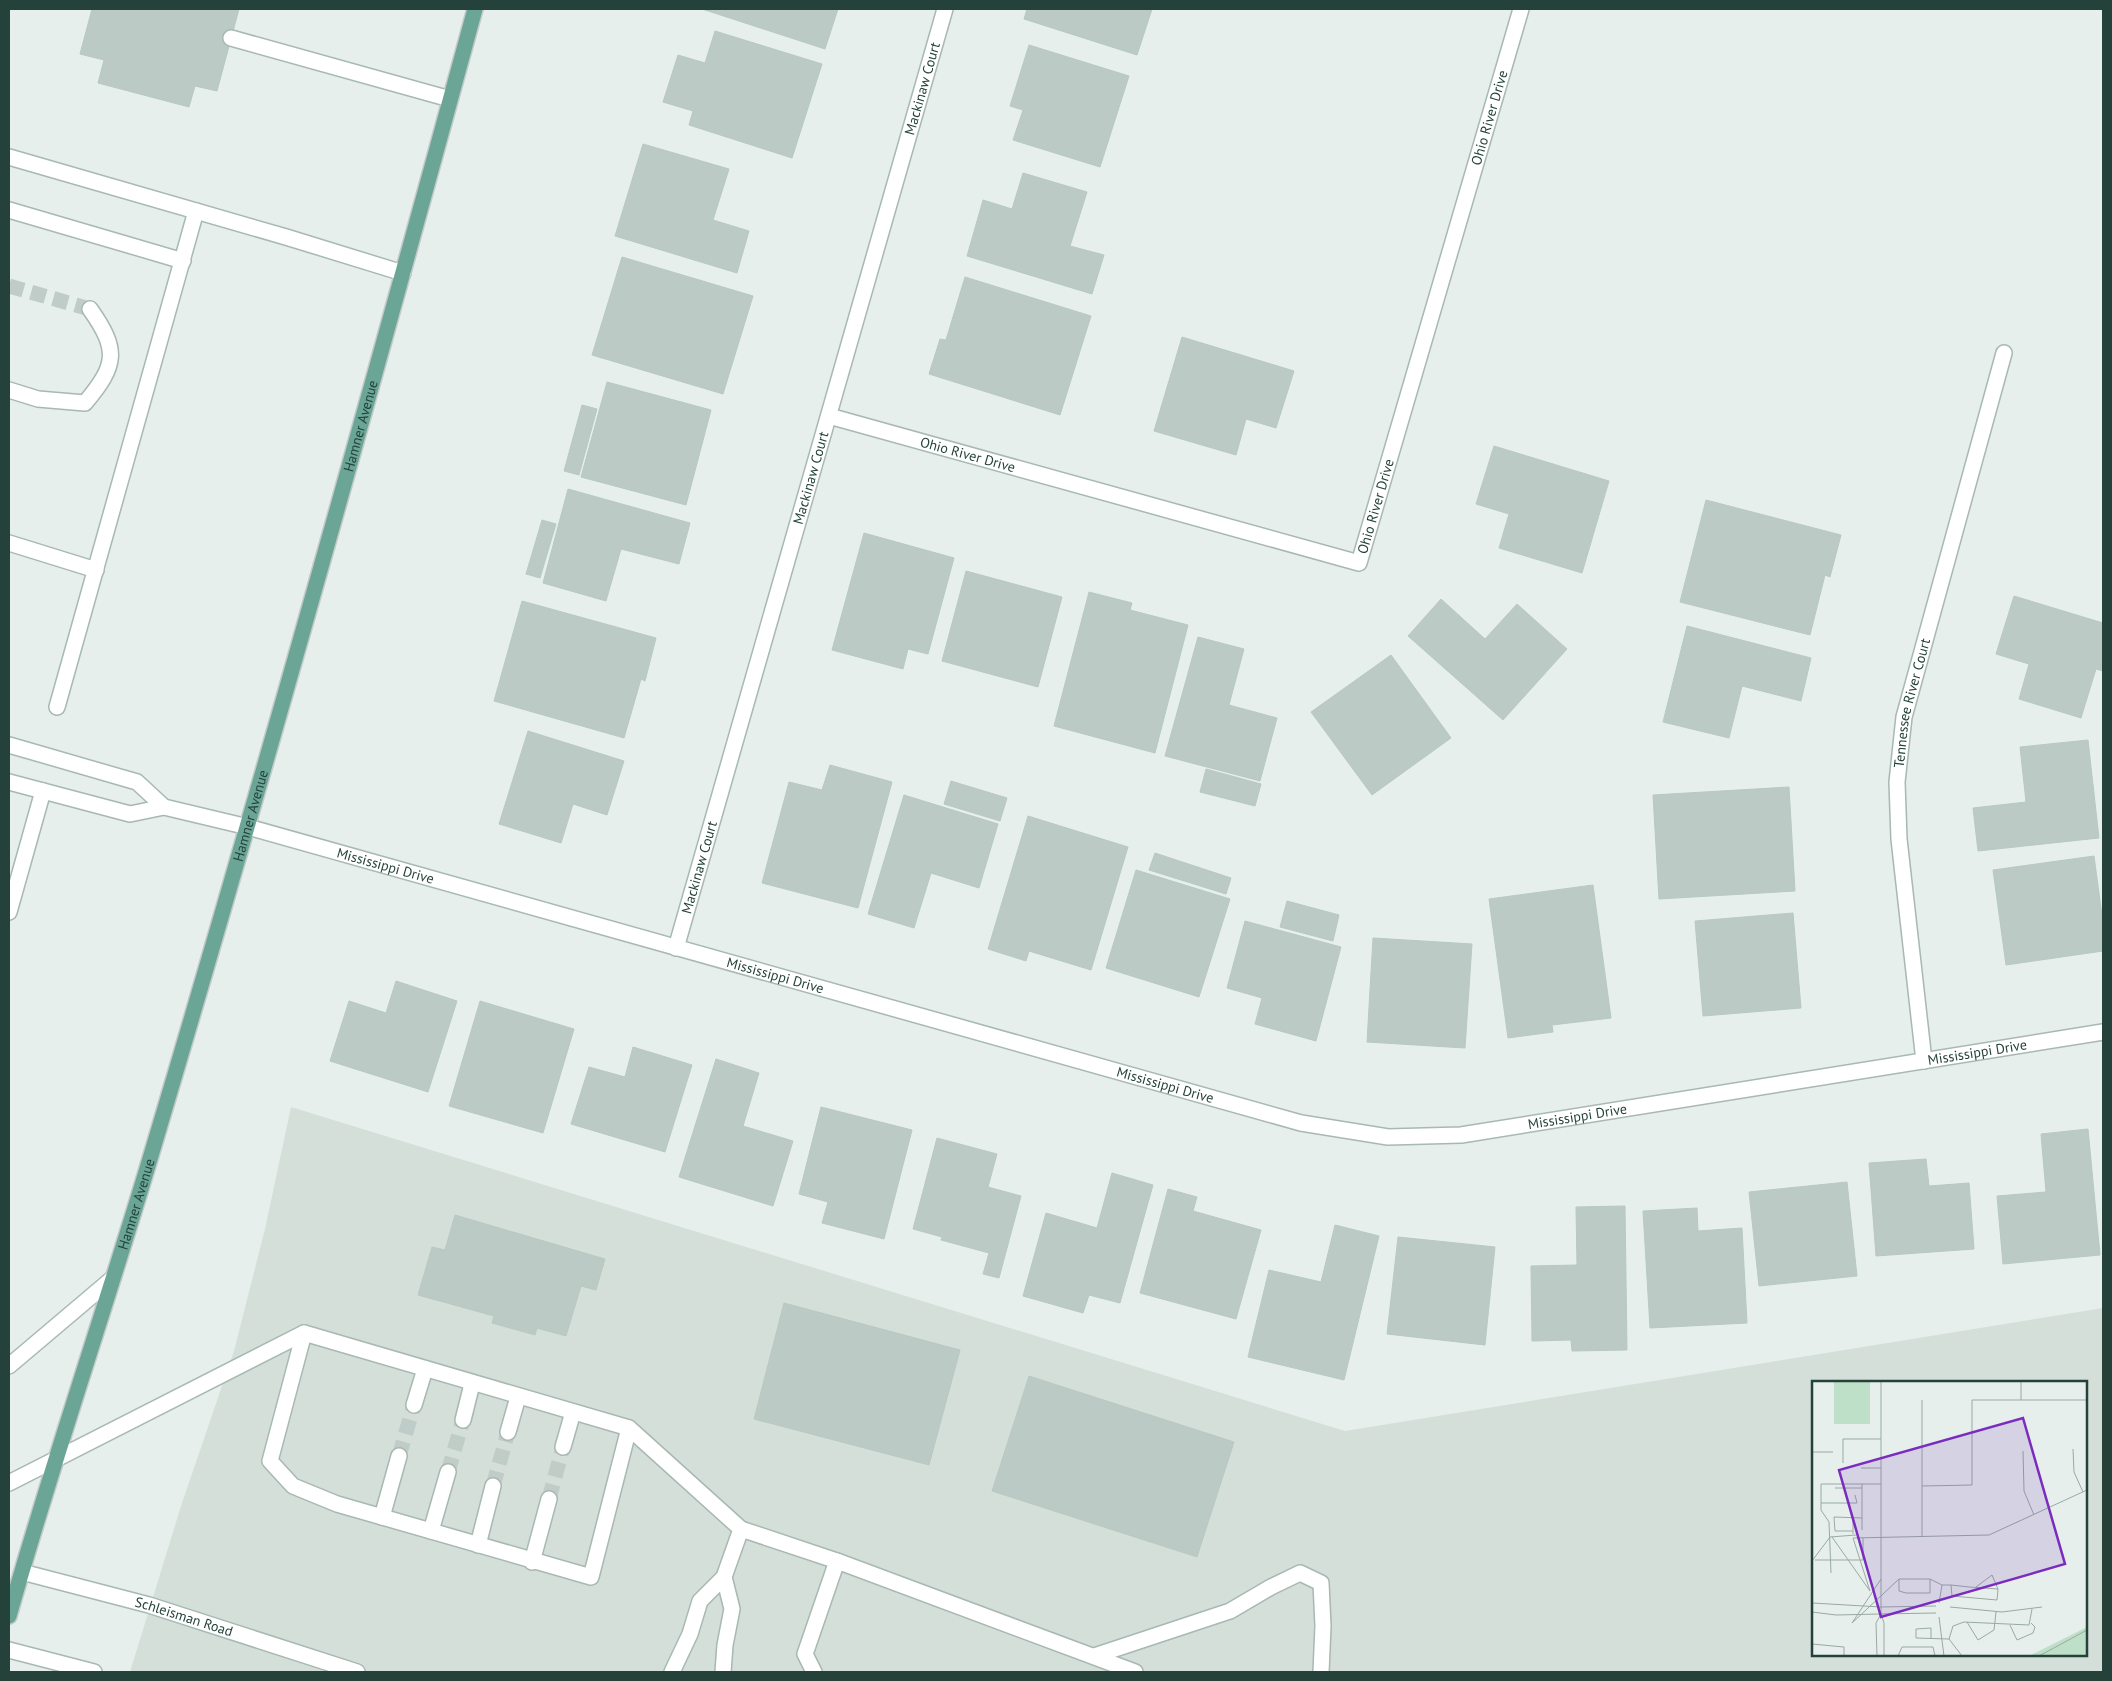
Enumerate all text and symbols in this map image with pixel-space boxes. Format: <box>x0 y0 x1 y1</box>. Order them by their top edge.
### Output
street label: Mackinaw Court <box>900 40 944 137</box>
street label: Ohio River Drive <box>1467 68 1512 167</box>
street label: Hamner Avenue <box>339 378 382 474</box>
street label: Mackinaw Court <box>789 429 833 526</box>
street label: Ohio River Drive <box>918 433 1017 476</box>
street label: Ohio River Drive <box>1353 457 1398 556</box>
street label: Tennessee River Court <box>1890 636 1934 769</box>
street label: Hamner Avenue <box>229 768 272 864</box>
street label: Mackinaw Court <box>677 819 721 916</box>
street label: Mississippi Drive <box>335 843 436 888</box>
street label: Mississippi Drive <box>725 953 826 997</box>
street label: Mississippi Drive <box>1926 1035 2028 1069</box>
street label: Mississippi Drive <box>1115 1063 1216 1107</box>
street label: Mississippi Drive <box>1526 1100 1628 1133</box>
street label: Hamner Avenue <box>114 1156 159 1252</box>
inset map <box>1812 1381 2087 1656</box>
street label: Schleisman Road <box>133 1593 235 1640</box>

